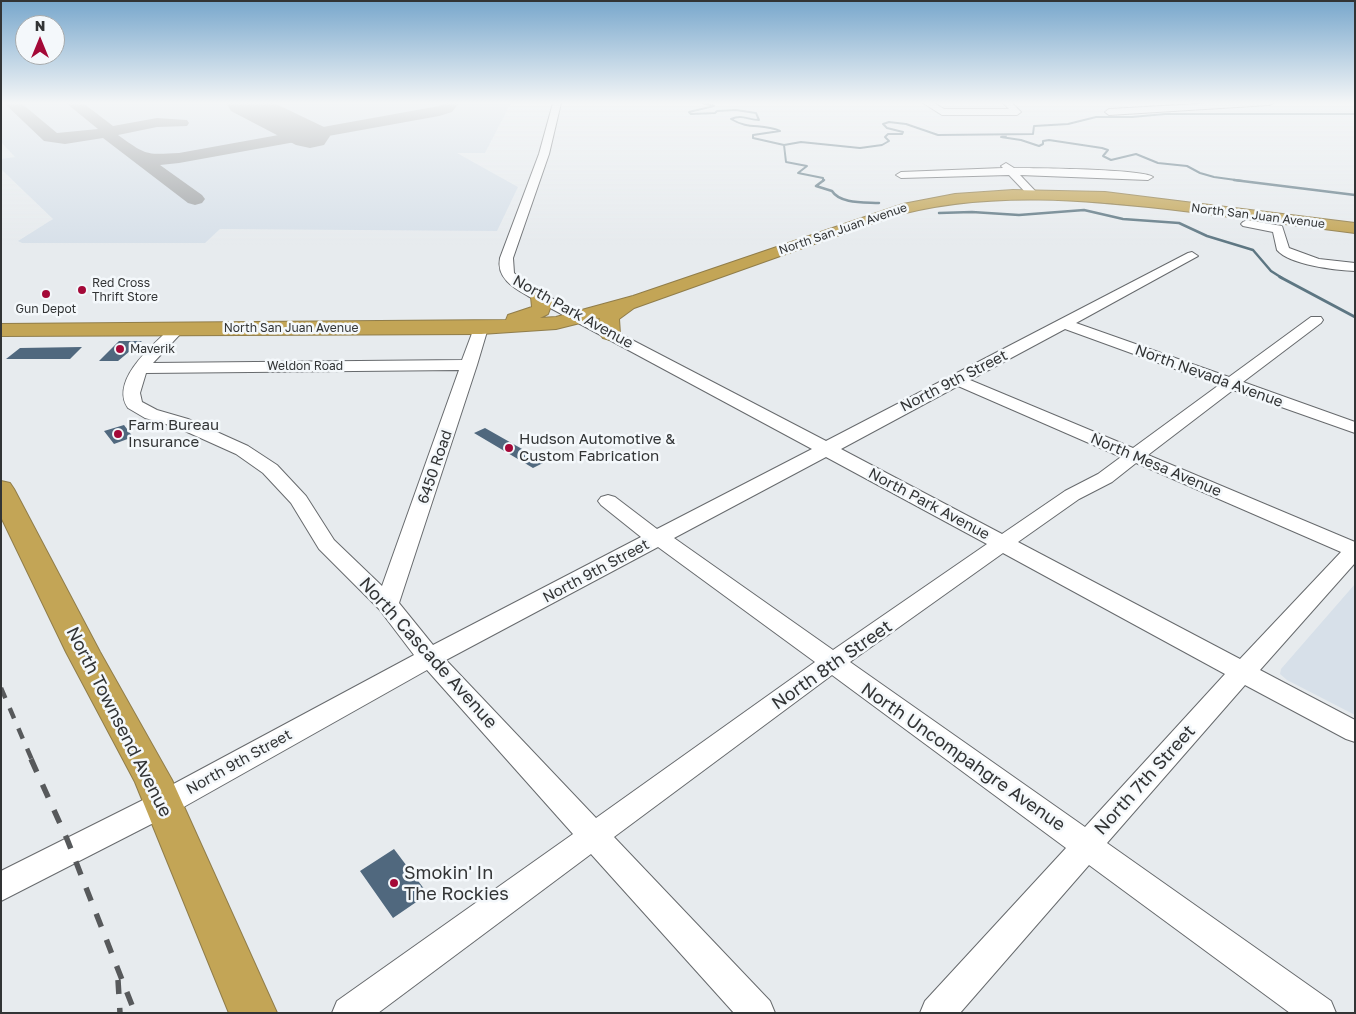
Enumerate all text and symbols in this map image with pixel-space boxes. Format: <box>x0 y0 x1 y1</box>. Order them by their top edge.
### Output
north arrow <box>15 15 65 65</box>
text: N <box>35 17 45 34</box>
street label: North San Juan Avenue <box>777 200 909 258</box>
street label: North San Juan Avenue <box>1190 201 1326 231</box>
street label: North Park Avenue <box>510 271 636 353</box>
place label: Red Cross Thrift Store <box>92 276 158 304</box>
marker: Red Cross Thrift Store <box>76 284 88 296</box>
marker: Gun Depot <box>40 288 52 300</box>
place label: Gun Depot <box>16 302 76 316</box>
street label: North San Juan Avenue <box>224 321 358 335</box>
street label: North Nevada Avenue <box>1133 341 1285 411</box>
place label: Maverik <box>130 342 175 356</box>
marker: Maverik <box>114 343 126 355</box>
street label: North 9th Street <box>897 346 1011 416</box>
street label: Weldon Road <box>267 359 343 373</box>
place label: Farm Bureau Insurance <box>128 416 219 451</box>
marker: Farm Bureau Insurance <box>112 428 124 440</box>
street label: 6450 Road <box>414 428 456 506</box>
street label: North Mesa Avenue <box>1088 429 1224 501</box>
place label: Hudson Automotive & Custom Fabrication <box>519 430 675 465</box>
marker: Hudson Automotive & Custom Fabrication <box>503 442 515 454</box>
street label: North Park Avenue <box>865 464 993 544</box>
street label: North 9th Street <box>540 535 652 607</box>
street label: North Cascade Avenue <box>354 573 502 733</box>
street label: North 8th Street <box>768 616 896 714</box>
street label: North Townsend Avenue <box>62 623 176 821</box>
street label: North Uncompahgre Avenue <box>857 678 1069 836</box>
street label: North 7th Street <box>1090 721 1200 839</box>
street label: North 9th Street <box>183 726 295 798</box>
place label: Smokin' In The Rockies <box>404 862 509 904</box>
marker: Smokin' In The Rockies <box>388 877 400 889</box>

